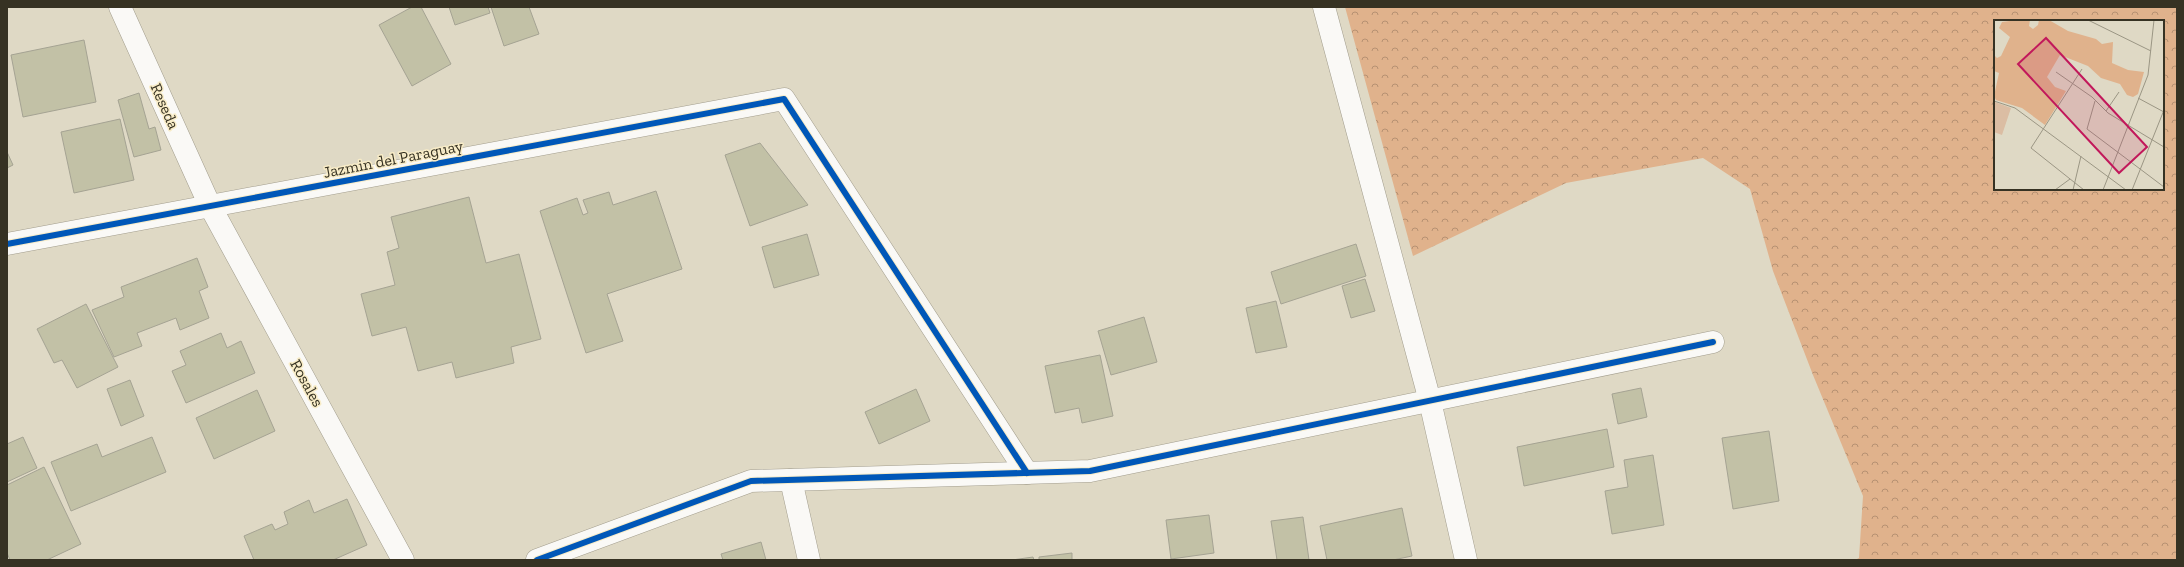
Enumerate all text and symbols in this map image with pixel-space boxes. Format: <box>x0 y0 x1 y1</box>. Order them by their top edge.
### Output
inset map <box>1994 20 2164 190</box>
street label: Reseda <box>147 80 184 132</box>
street label: Jazmin del Paraguay <box>322 136 465 182</box>
street label: Rosales <box>286 356 328 410</box>

